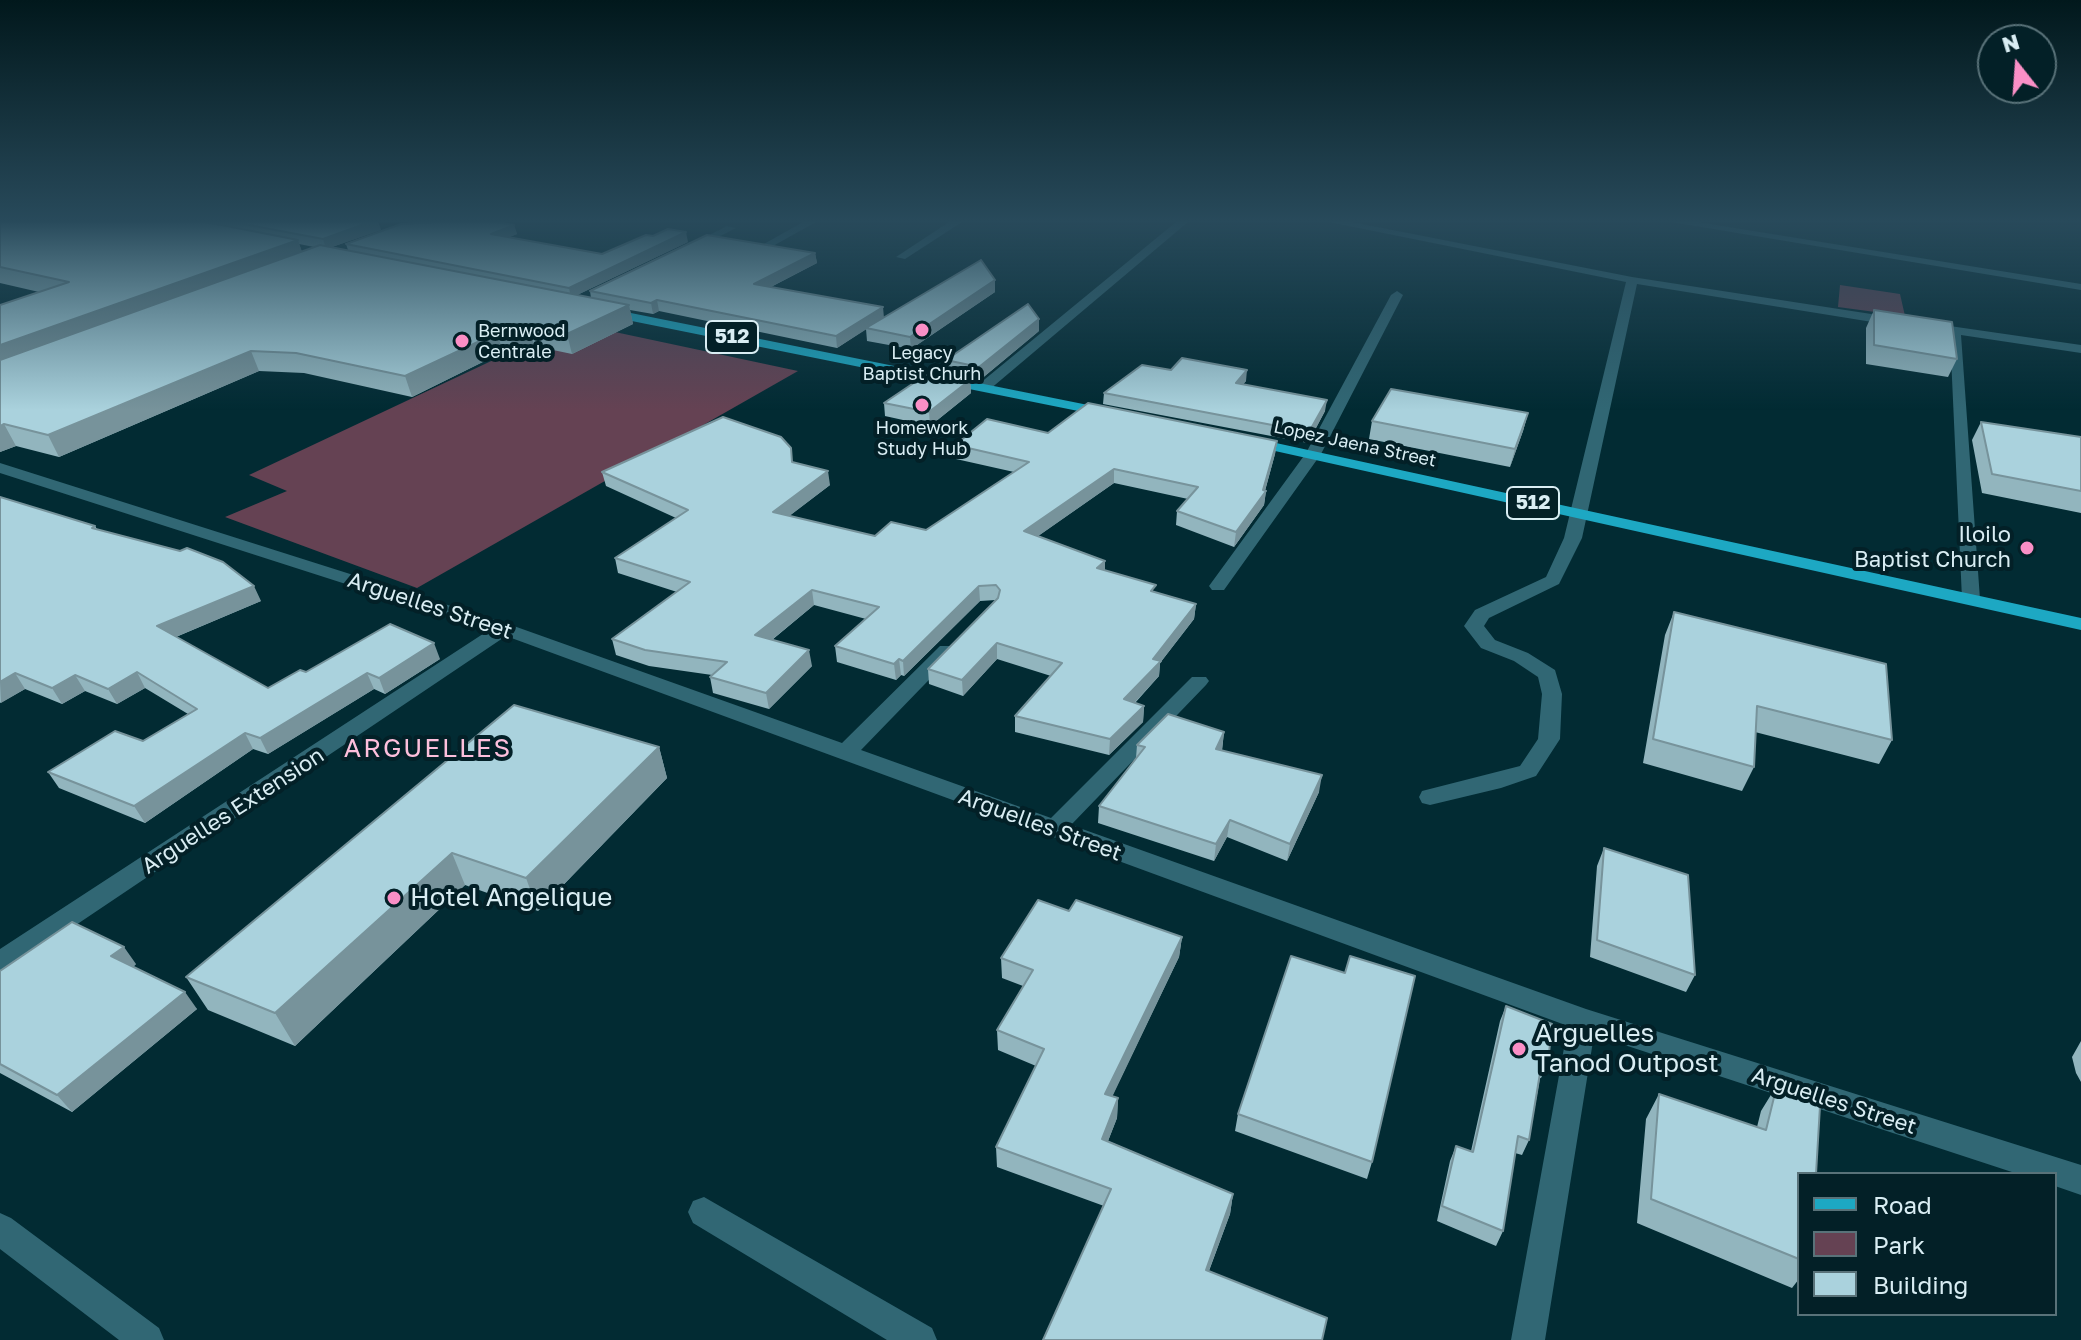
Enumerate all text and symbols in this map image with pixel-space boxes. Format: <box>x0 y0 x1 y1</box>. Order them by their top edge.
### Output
north arrow <box>1977 24 2057 104</box>
text: N <box>1998 27 2022 58</box>
place label: Bernwood Centrale <box>478 320 565 362</box>
road number: 512 <box>706 321 758 353</box>
marker: Legacy Baptist Churh <box>913 321 931 339</box>
marker: Bernwood Centrale <box>453 332 471 350</box>
place label: Legacy Baptist Churh <box>863 342 981 384</box>
marker: Homework Study Hub <box>913 396 931 414</box>
street label: Lopez Jaena Street <box>1272 416 1438 472</box>
place label: Homework Study Hub <box>875 417 969 460</box>
road number: 512 <box>1507 487 1559 519</box>
place label: Iloilo Baptist Church <box>1854 522 2011 574</box>
marker: Iloilo Baptist Church <box>2018 539 2036 557</box>
street label: Arguelles Street <box>344 567 516 645</box>
district label: ARGUELLES <box>344 733 512 765</box>
street label: Arguelles Extension <box>137 742 329 880</box>
street label: Arguelles Street <box>955 783 1125 867</box>
place label: Hotel Angelique <box>410 882 612 914</box>
marker: Hotel Angelique <box>385 889 403 907</box>
place label: Arguelles Tanod Outpost <box>1535 1018 1719 1080</box>
marker: Arguelles Tanod Outpost <box>1510 1040 1528 1058</box>
street label: Arguelles Street <box>1748 1062 1920 1140</box>
legend <box>1797 1172 2057 1316</box>
text: Road <box>1873 1190 1932 1219</box>
text: Park <box>1873 1230 1925 1259</box>
text: Building <box>1873 1270 1968 1299</box>

